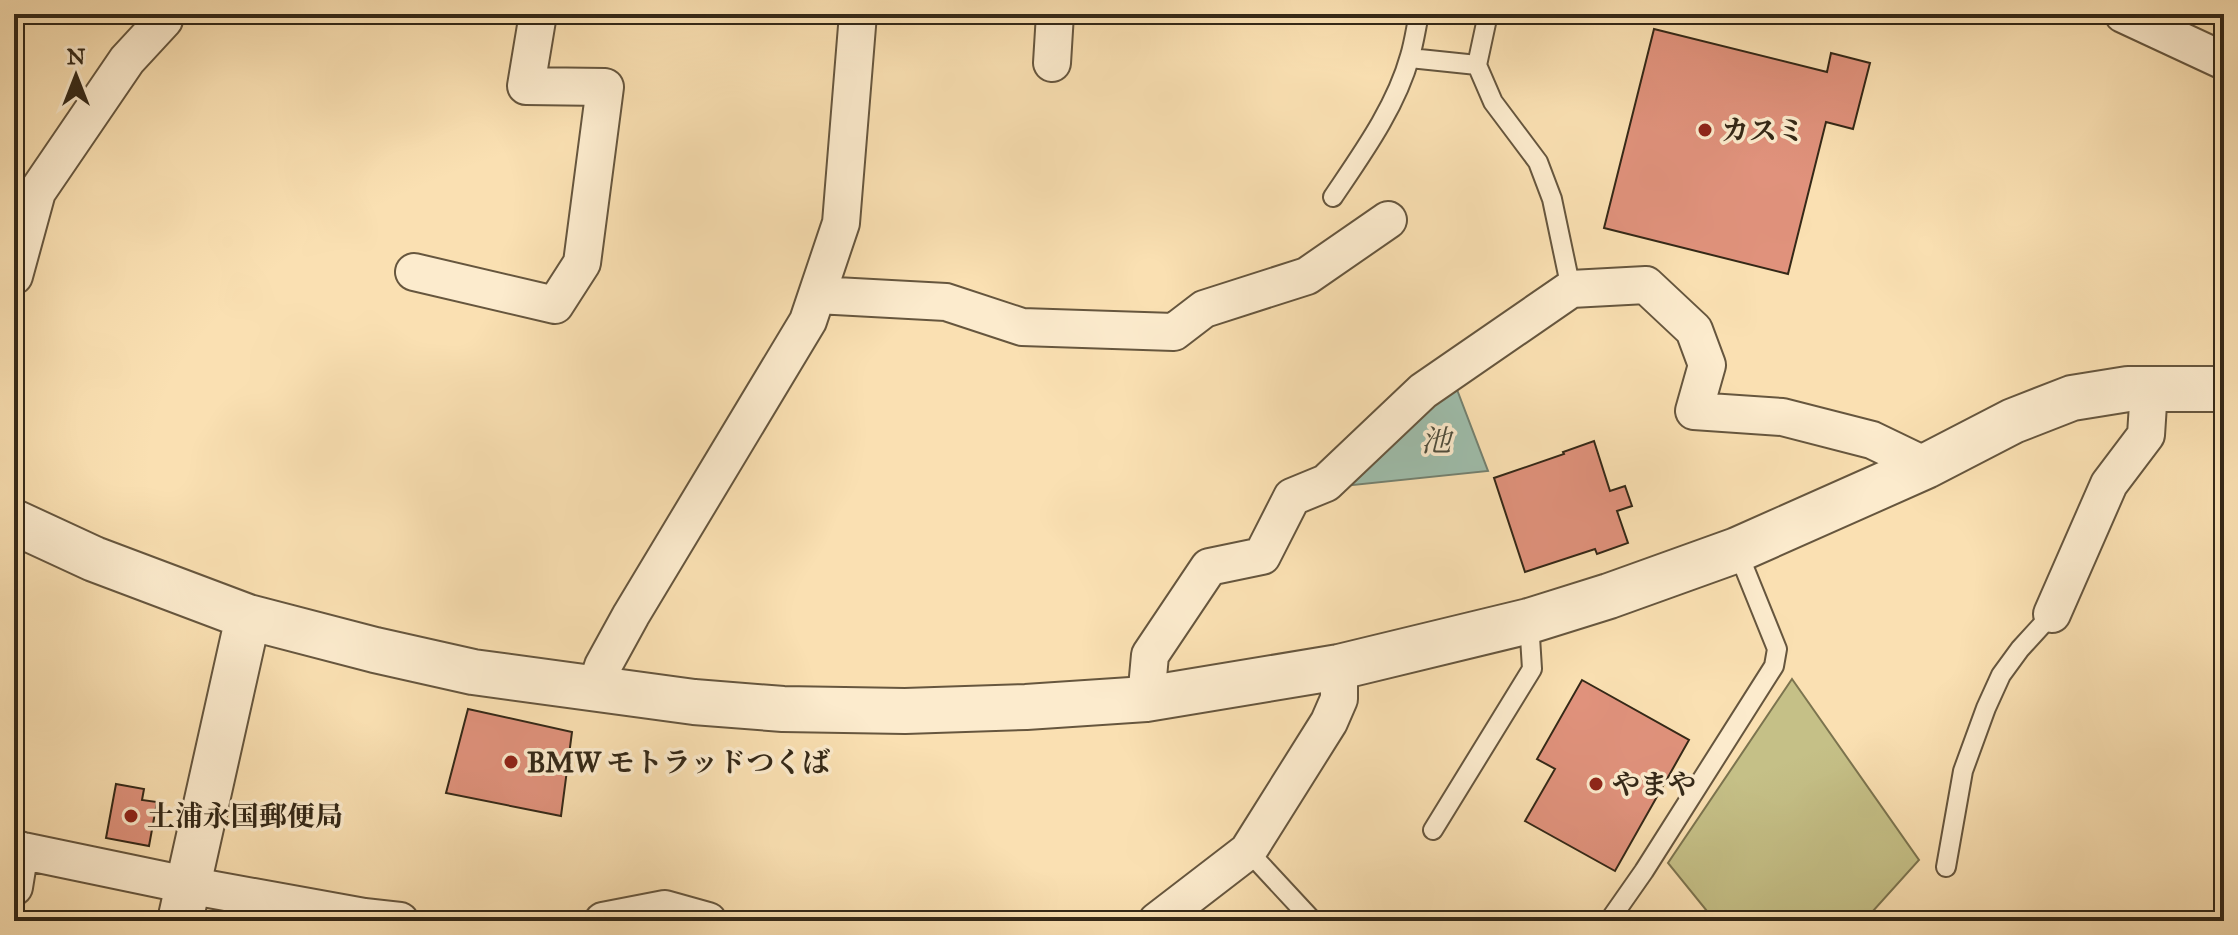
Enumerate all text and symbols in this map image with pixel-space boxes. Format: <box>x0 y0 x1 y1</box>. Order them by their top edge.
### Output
north arrow <box>36 36 116 116</box>
text: N <box>67 43 86 70</box>
place label: カスミ <box>1721 113 1805 148</box>
marker: カスミ <box>1696 121 1714 139</box>
water label: 池 <box>1421 423 1454 459</box>
place label: BMW モトラッドつくば <box>527 745 830 780</box>
marker: BMW モトラッドつくば <box>502 753 520 771</box>
place label: やまや <box>1612 767 1696 802</box>
marker: やまや <box>1587 775 1605 793</box>
place label: 土浦永国郵便局 <box>147 799 343 834</box>
marker: 土浦永国郵便局 <box>122 807 140 825</box>

